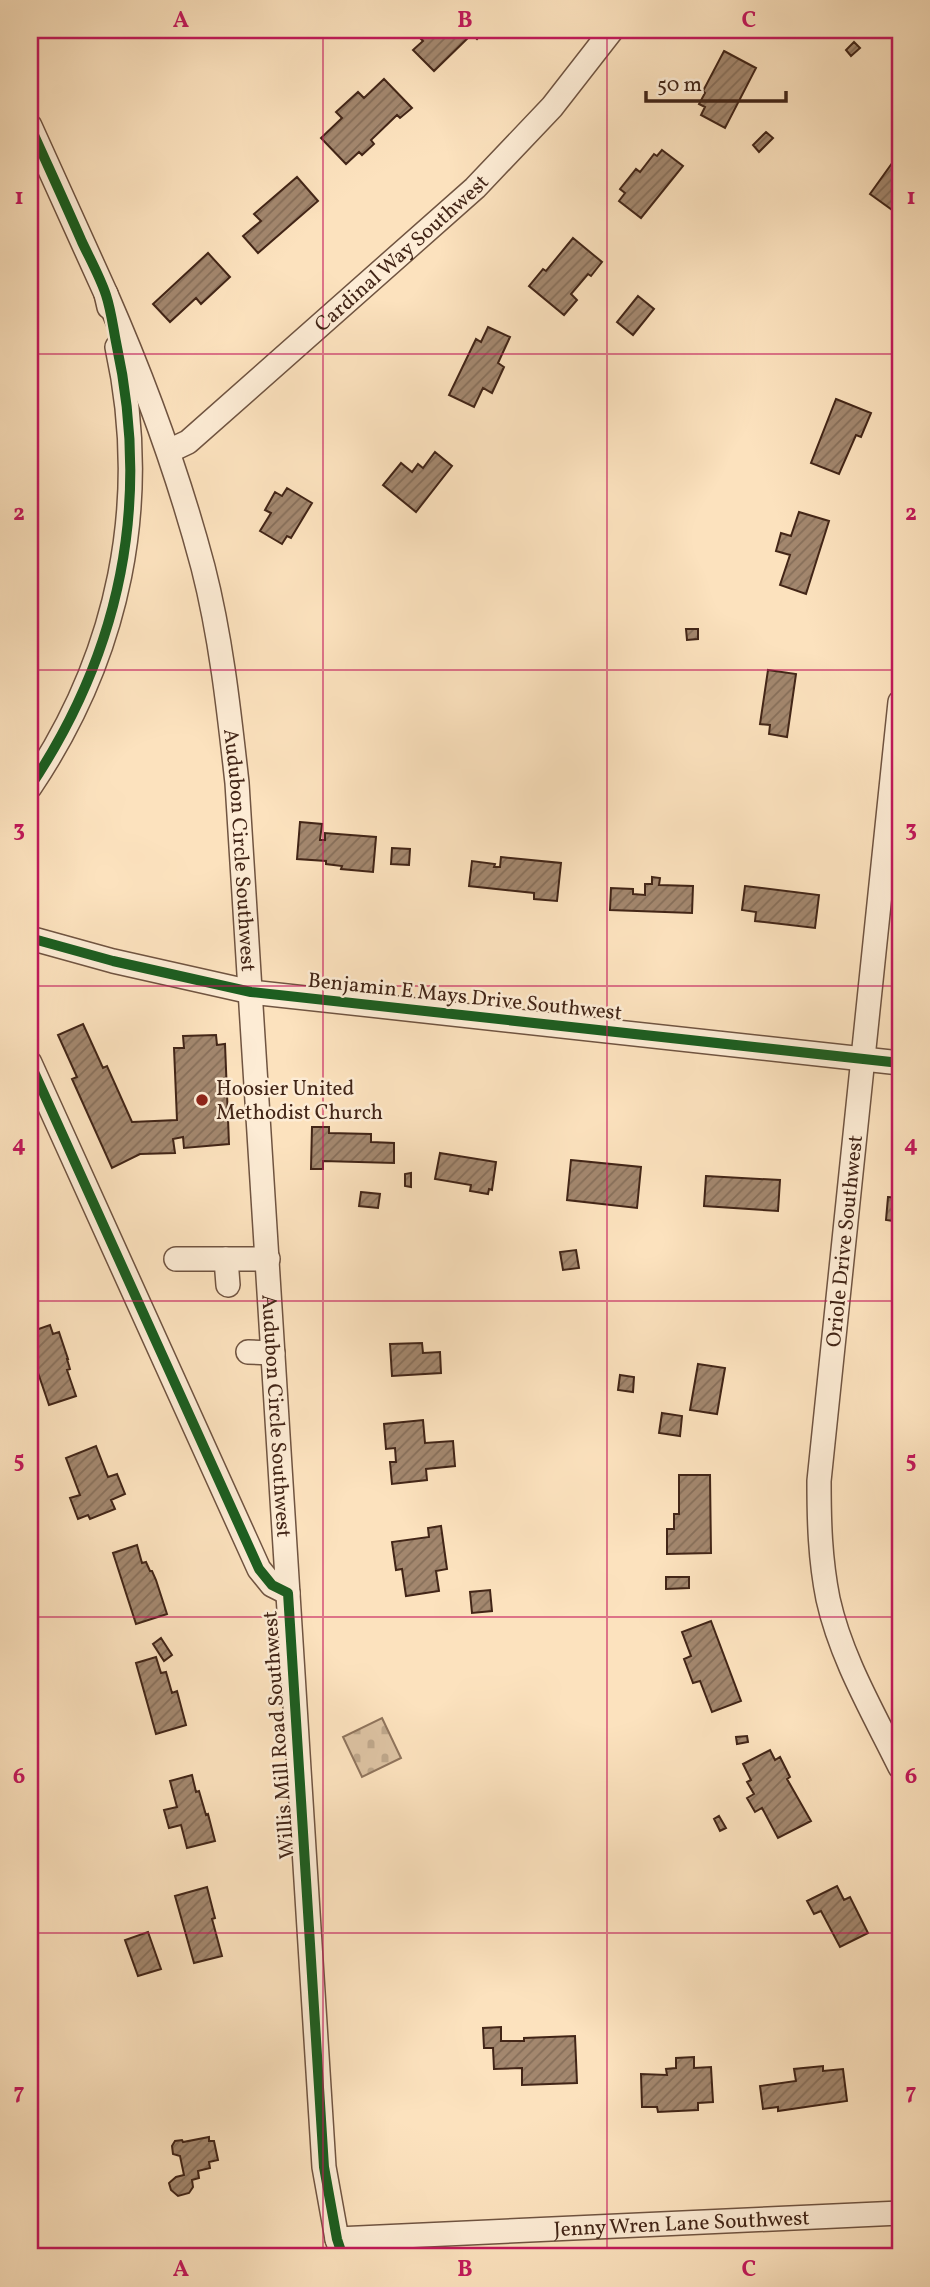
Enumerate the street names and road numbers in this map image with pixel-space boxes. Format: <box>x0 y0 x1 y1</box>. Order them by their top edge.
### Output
street label: Cardinal Way Southwest <box>309 169 496 340</box>
street label: Audubon Circle Southwest <box>215 727 262 973</box>
street label: Benjamin E Mays Drive Southwest <box>306 967 623 1028</box>
street label: Oriole Drive Southwest <box>820 1134 871 1349</box>
street label: Audubon Circle Southwest <box>253 1294 297 1539</box>
street label: Willis Mill Road Southwest <box>256 1610 303 1860</box>
street label: Jenny Wren Lane Southwest <box>553 2204 810 2245</box>

